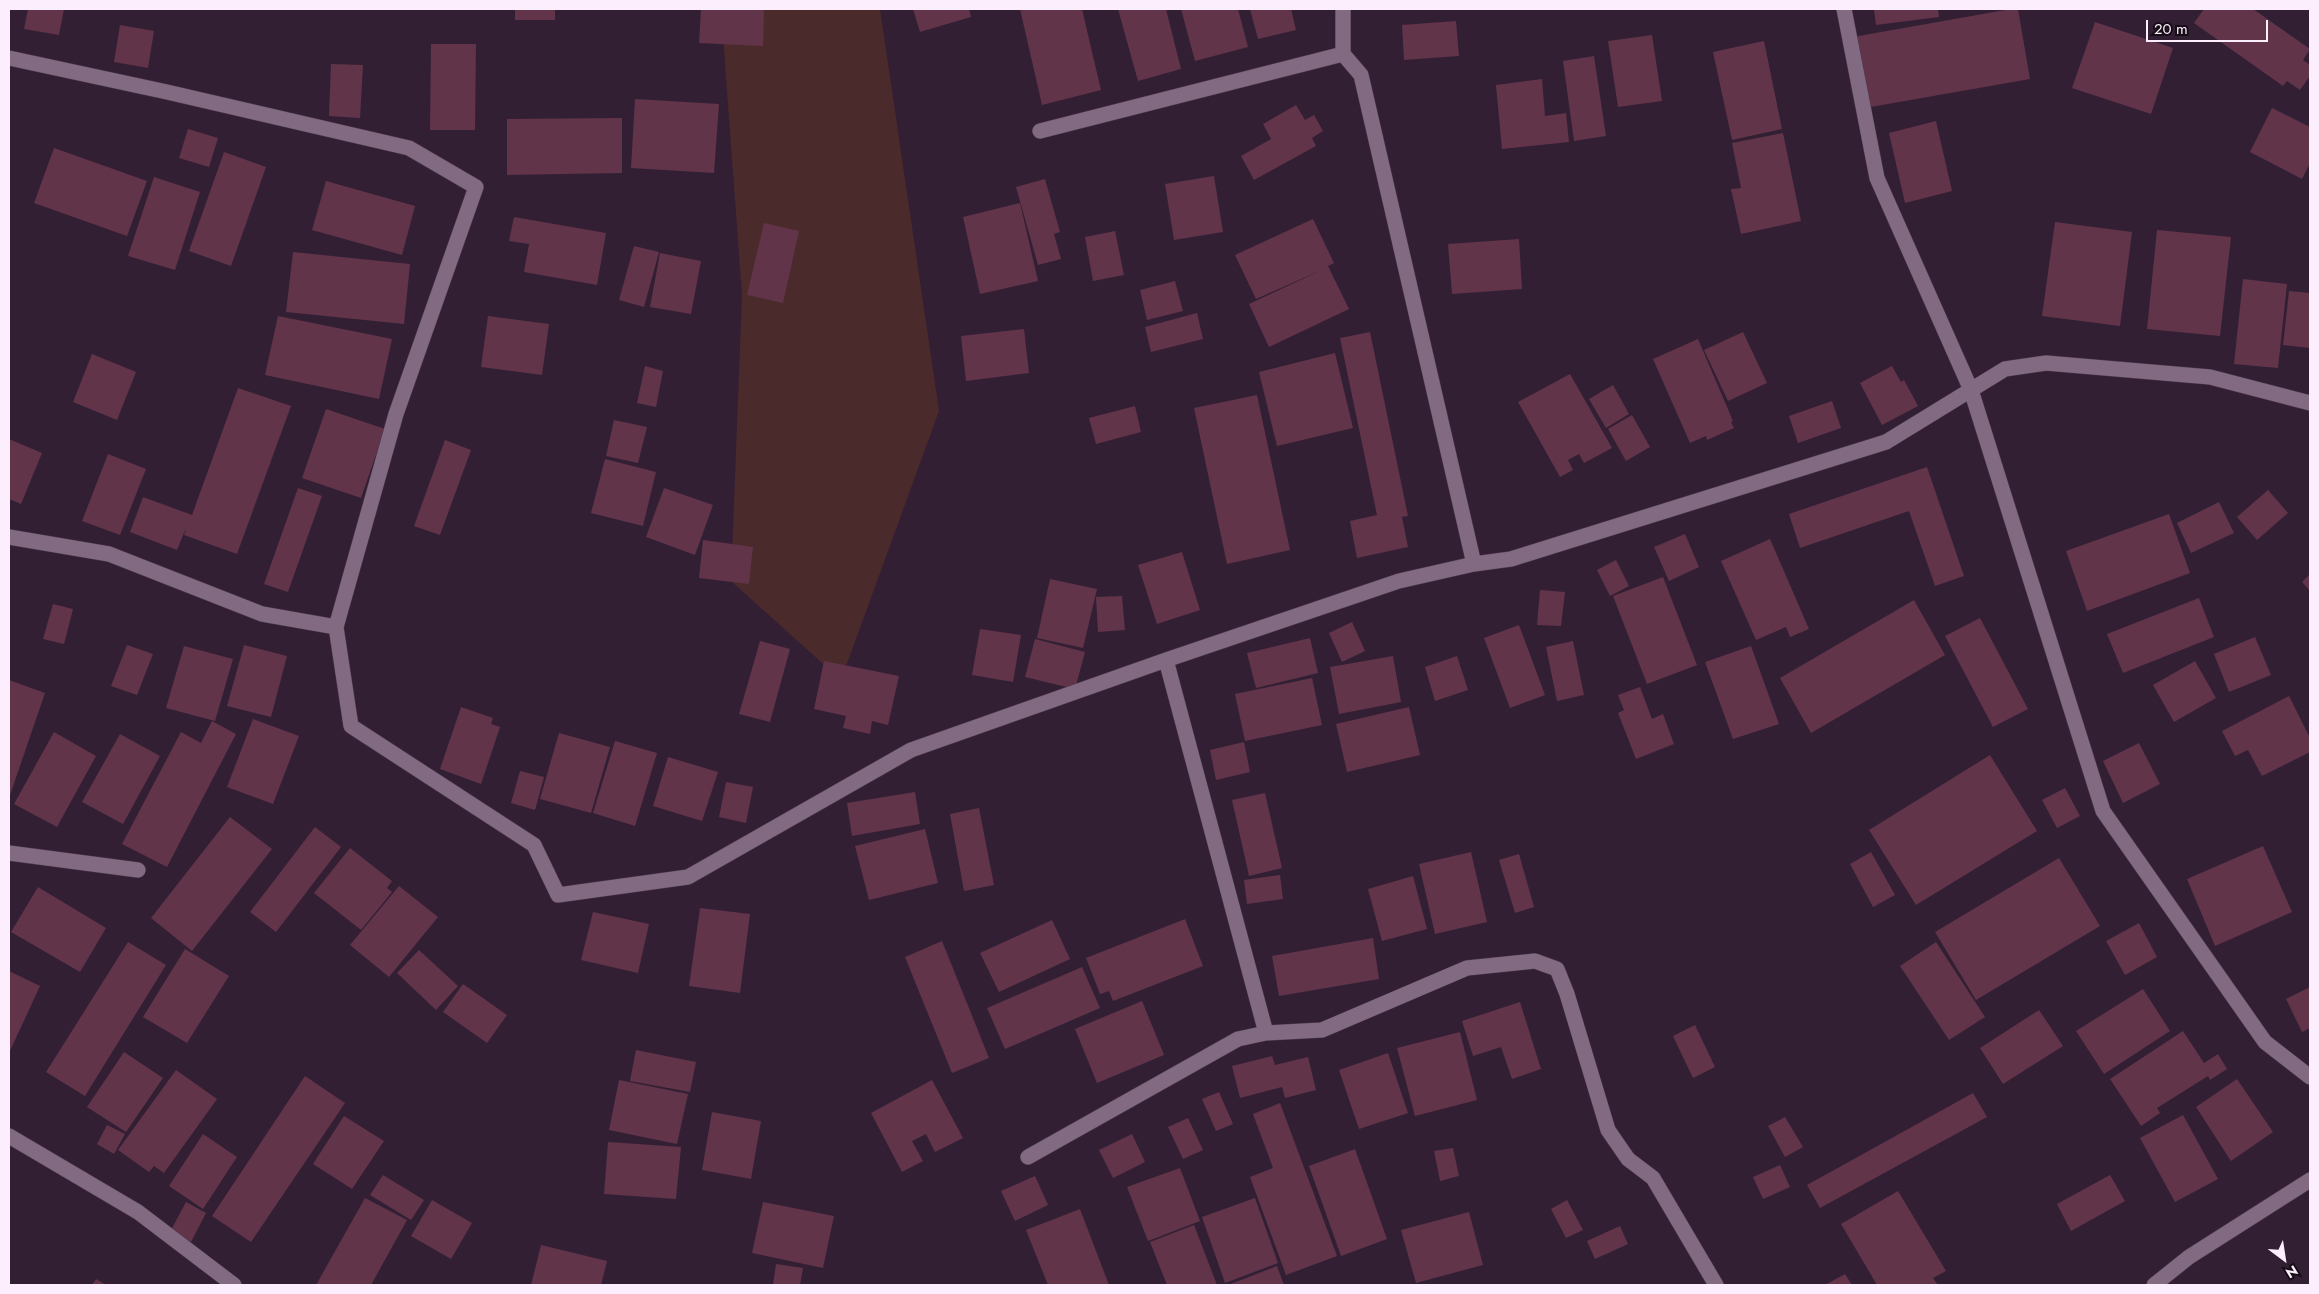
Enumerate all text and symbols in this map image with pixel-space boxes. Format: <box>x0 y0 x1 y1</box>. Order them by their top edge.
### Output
scale bar <box>2149 10 2272 42</box>
text: 20 m <box>2154 18 2188 40</box>
north arrow <box>2259 1234 2309 1284</box>
text: N <box>2282 1260 2302 1283</box>

